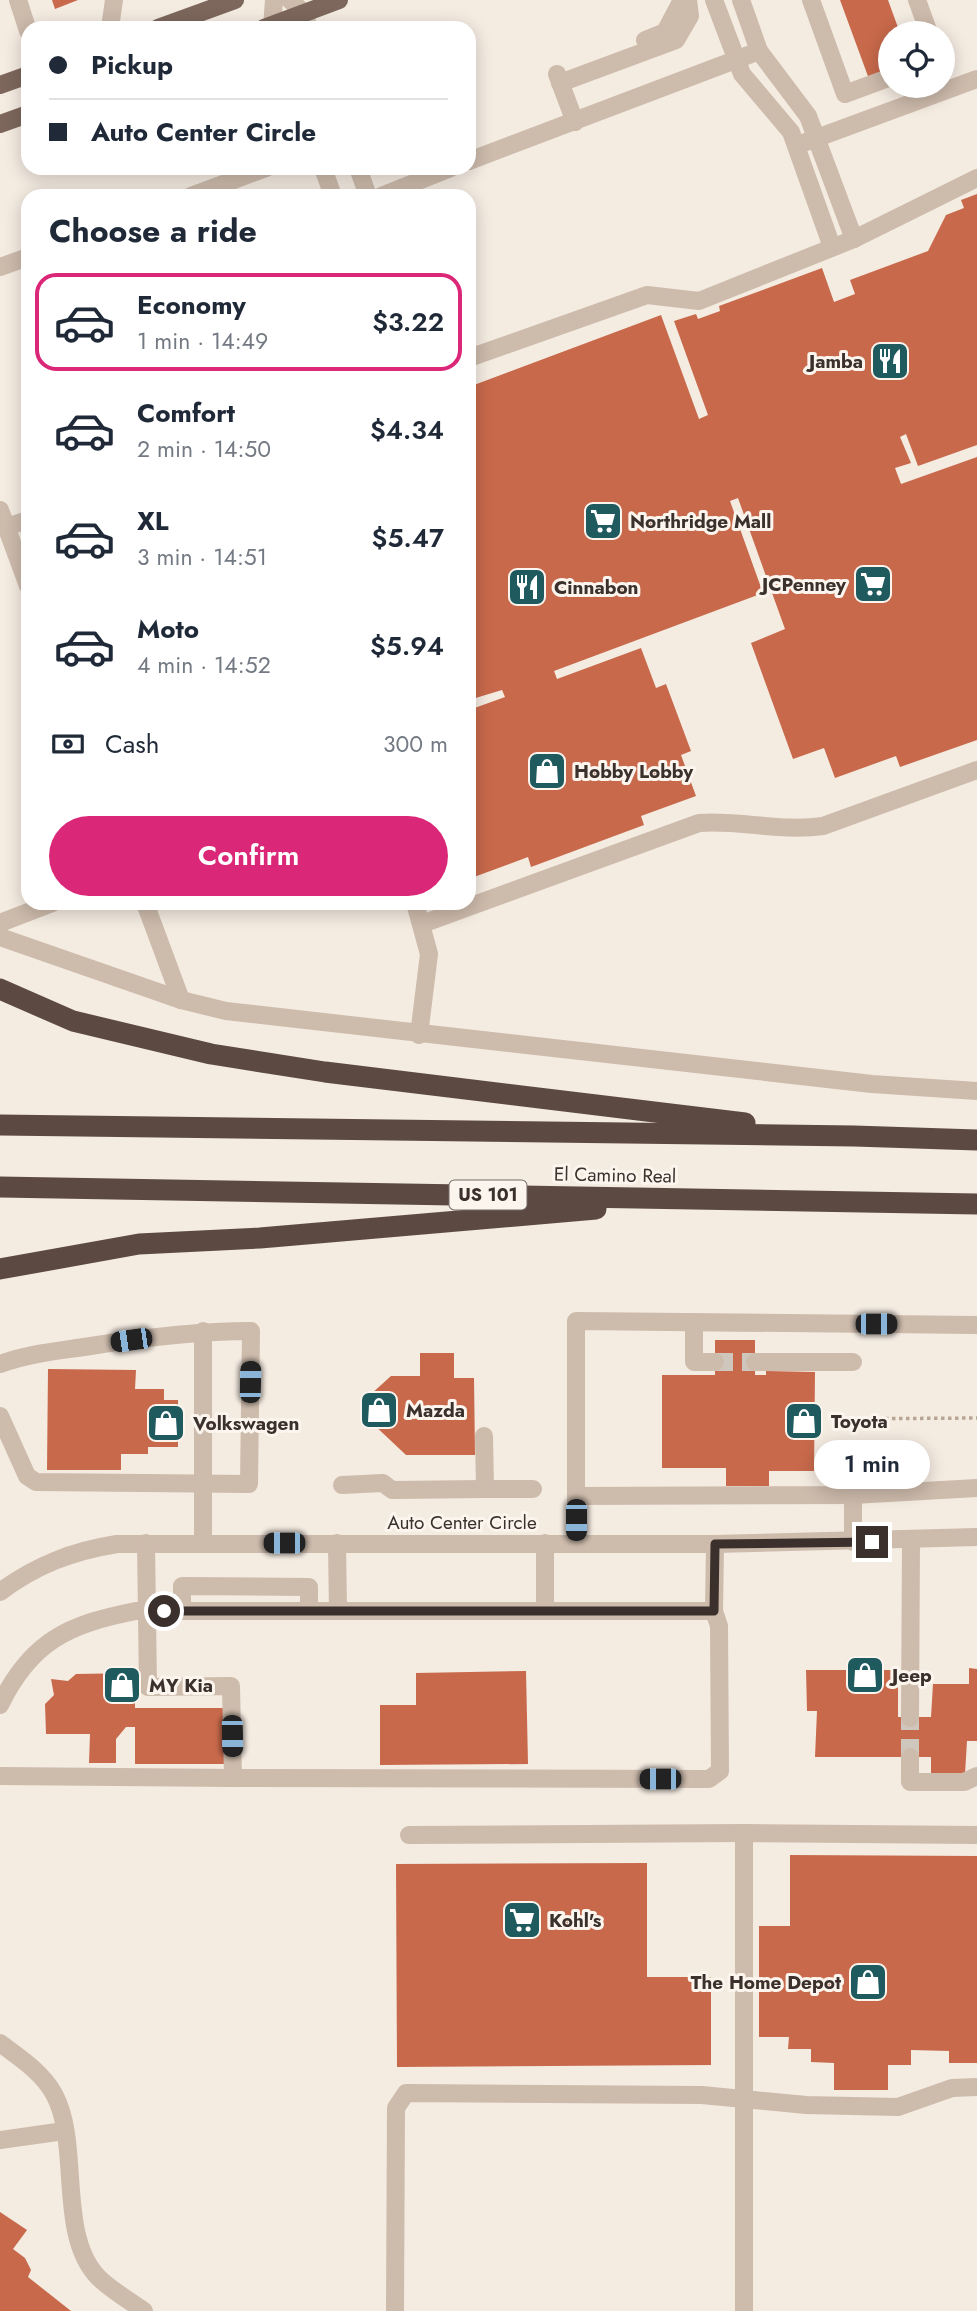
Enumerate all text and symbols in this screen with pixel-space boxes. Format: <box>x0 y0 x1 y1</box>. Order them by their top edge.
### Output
map controls <box>878 21 955 98</box>
button: locate <box>878 21 955 98</box>
text: Pickup <box>91 46 173 84</box>
text: Auto Center Circle <box>91 113 316 151</box>
text: Choose a ride <box>49 208 257 254</box>
text: Economy <box>137 286 246 324</box>
icon: car <box>53 291 116 354</box>
text: $3.22 <box>372 303 444 341</box>
text: 1 min · 14:49 <box>137 324 268 358</box>
restaurant icon: Jamba <box>869 340 911 382</box>
place label: Jamba <box>805 348 863 375</box>
text: Comfort <box>137 394 235 432</box>
icon: car <box>53 399 116 462</box>
text: $4.34 <box>370 411 444 449</box>
text: 2 min · 14:50 <box>137 432 271 466</box>
supermarket icon: Northridge Mall <box>582 500 624 542</box>
text: XL <box>137 502 169 540</box>
icon: car <box>53 507 116 570</box>
place label: Northridge Mall <box>630 508 771 535</box>
text: $5.47 <box>372 519 444 557</box>
text: 3 min · 14:51 <box>137 540 267 574</box>
supermarket icon: JCPenney <box>852 563 894 605</box>
restaurant icon: Cinnabon <box>506 566 548 608</box>
place label: JCPenney <box>758 571 847 598</box>
place label: Cinnabon <box>554 574 639 601</box>
text: Moto <box>137 610 199 648</box>
icon: car <box>53 615 116 678</box>
text: $5.94 <box>370 627 444 665</box>
text: 4 min · 14:52 <box>137 648 271 682</box>
icon: cash <box>49 725 87 763</box>
text: Cash <box>105 725 159 763</box>
text: 300 m <box>383 727 448 761</box>
shop icon: Hobby Lobby <box>526 750 568 792</box>
place label: Hobby Lobby <box>574 758 694 785</box>
button: Confirm <box>49 816 448 896</box>
street label: El Camino Real <box>554 1160 676 1190</box>
road number: US 101 <box>449 1180 526 1210</box>
car <box>856 1314 898 1335</box>
car <box>109 1327 154 1353</box>
car <box>240 1361 261 1403</box>
shop icon: Mazda <box>358 1389 400 1431</box>
place label: Mazda <box>406 1397 465 1424</box>
shop icon: Toyota <box>783 1400 825 1442</box>
shop icon: Volkswagen <box>145 1402 187 1444</box>
place label: Toyota <box>831 1408 888 1435</box>
place label: Volkswagen <box>192 1410 299 1437</box>
callout: 1 min <box>814 1440 930 1490</box>
text: 1 min <box>844 1447 900 1481</box>
car <box>566 1499 587 1541</box>
street label: Auto Center Circle <box>387 1509 537 1536</box>
route end <box>856 1526 888 1558</box>
car <box>264 1533 306 1554</box>
route start <box>148 1595 180 1627</box>
shop icon: Jeep <box>844 1654 886 1696</box>
place label: Jeep <box>888 1662 932 1689</box>
shop icon: MY Kia <box>101 1664 143 1706</box>
place label: MY Kia <box>149 1672 213 1699</box>
car <box>222 1715 243 1757</box>
car <box>640 1769 682 1790</box>
supermarket icon: Kohl's <box>501 1899 543 1941</box>
place label: Kohl's <box>549 1907 602 1934</box>
shop icon: The Home Depot <box>847 1961 889 2003</box>
place label: The Home Depot <box>691 1969 841 1996</box>

